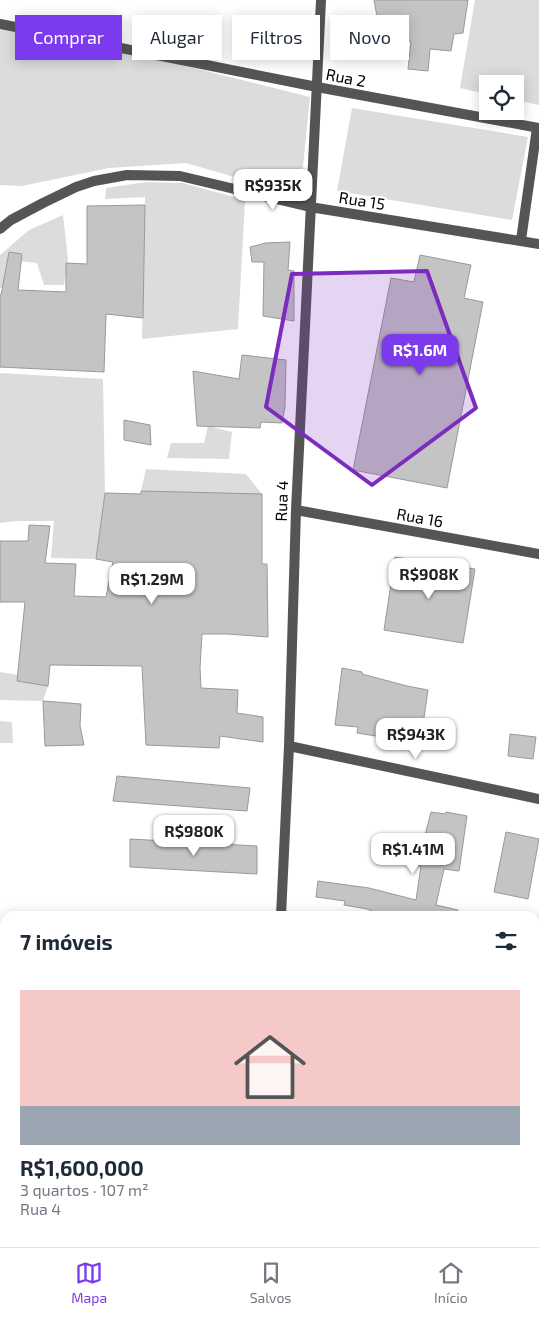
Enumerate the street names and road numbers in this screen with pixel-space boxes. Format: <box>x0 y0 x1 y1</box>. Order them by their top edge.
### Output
street label: Rua 2 <box>324 64 368 90</box>
street label: Rua 15 <box>338 187 386 213</box>
street label: Rua 4 <box>271 480 291 522</box>
street label: Rua 16 <box>395 504 445 530</box>

